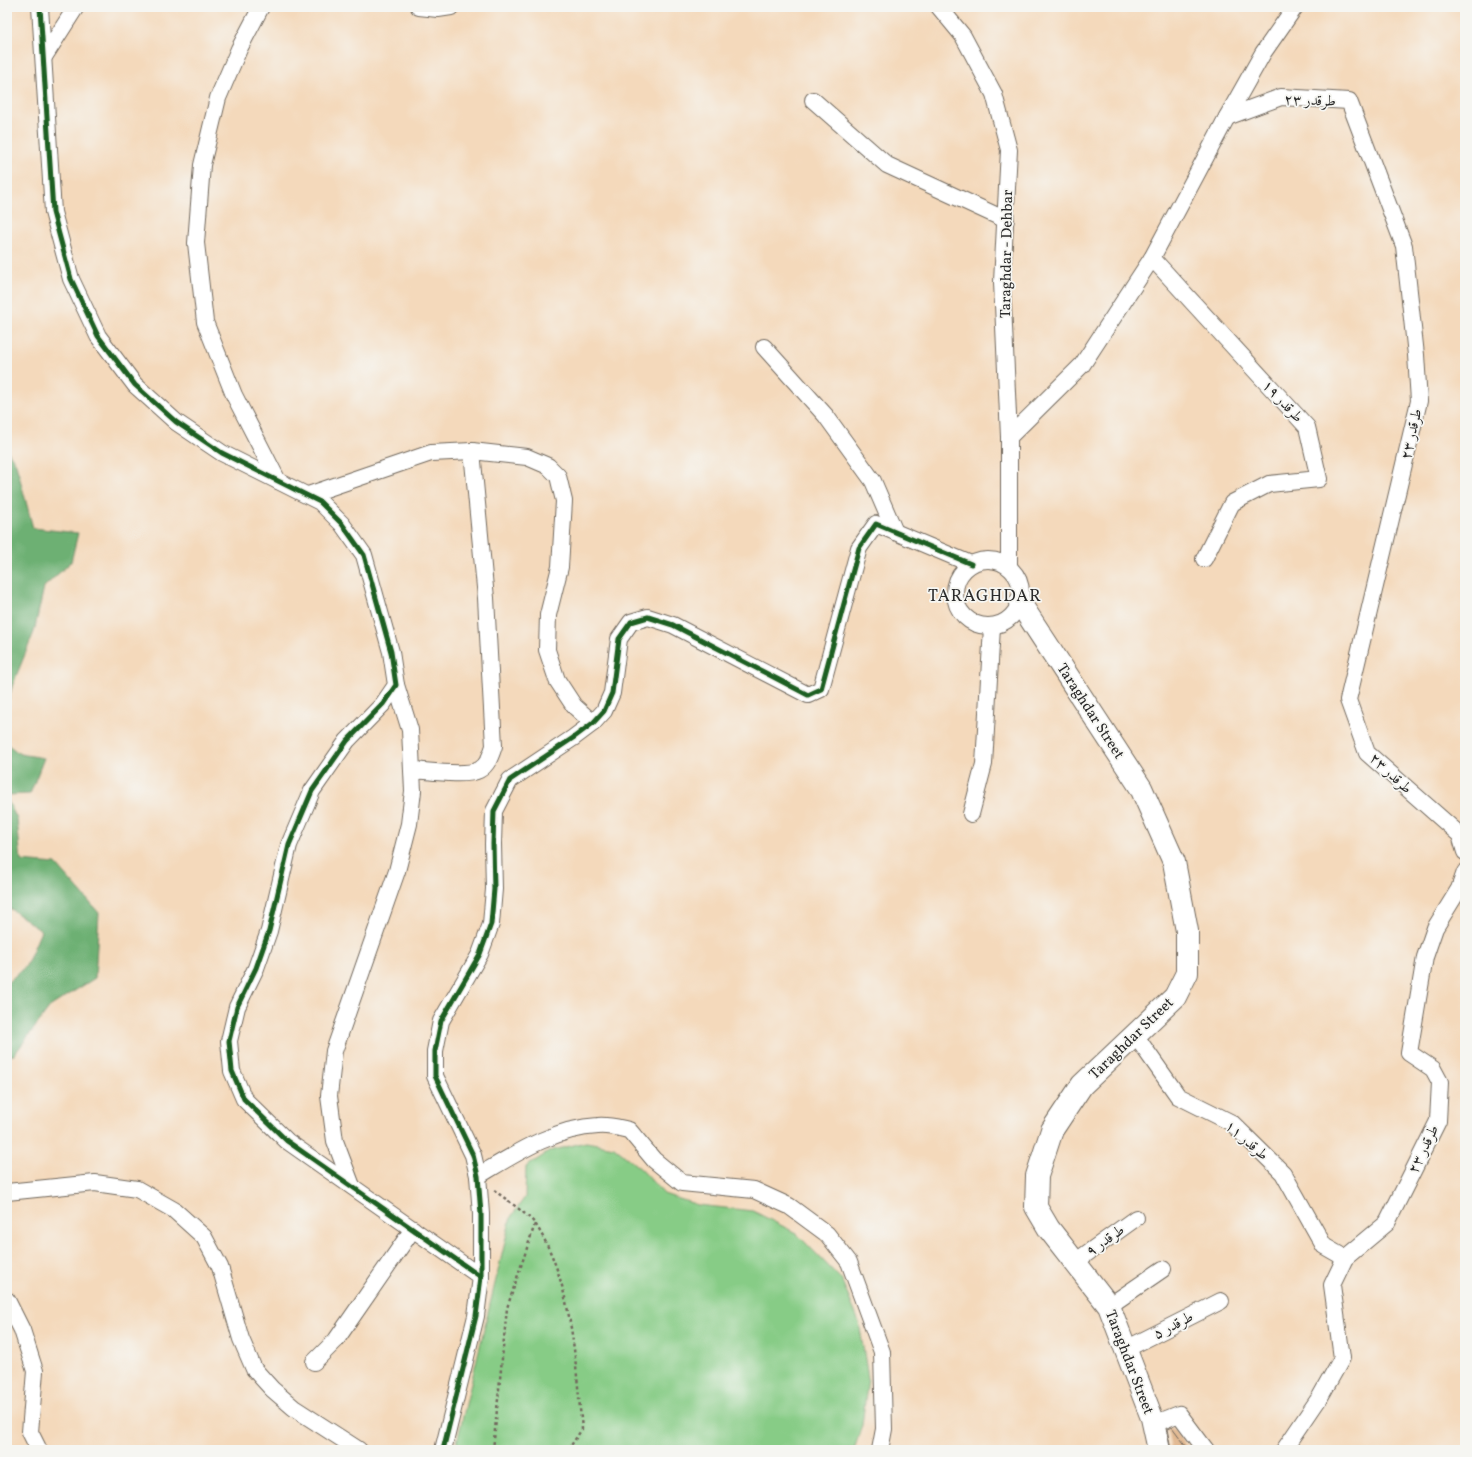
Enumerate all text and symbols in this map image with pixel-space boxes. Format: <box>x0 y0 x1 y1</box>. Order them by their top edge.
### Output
street label: طرقدر ۲۳ <box>1284 90 1336 113</box>
street label: Taraghdar - Dehbar <box>996 190 1019 318</box>
street label: طرقدر ۱۹ <box>1257 376 1307 428</box>
street label: طرقدر ۲۳ <box>1396 407 1429 462</box>
district label: TARAGHDAR <box>928 585 1042 608</box>
street label: Taraghdar Street <box>1051 660 1129 764</box>
street label: طرقدر ۲۳ <box>1364 749 1416 799</box>
street label: Taraghdar Street <box>1085 993 1179 1085</box>
street label: طرقدر ۱۱ <box>1220 1116 1272 1166</box>
street label: طرقدر ۲۳ <box>1404 1122 1445 1177</box>
street label: طرقدر ۹ <box>1082 1220 1129 1262</box>
street label: Taraghdar Street <box>1099 1307 1158 1418</box>
street label: طرقدر ۵ <box>1150 1307 1198 1345</box>

